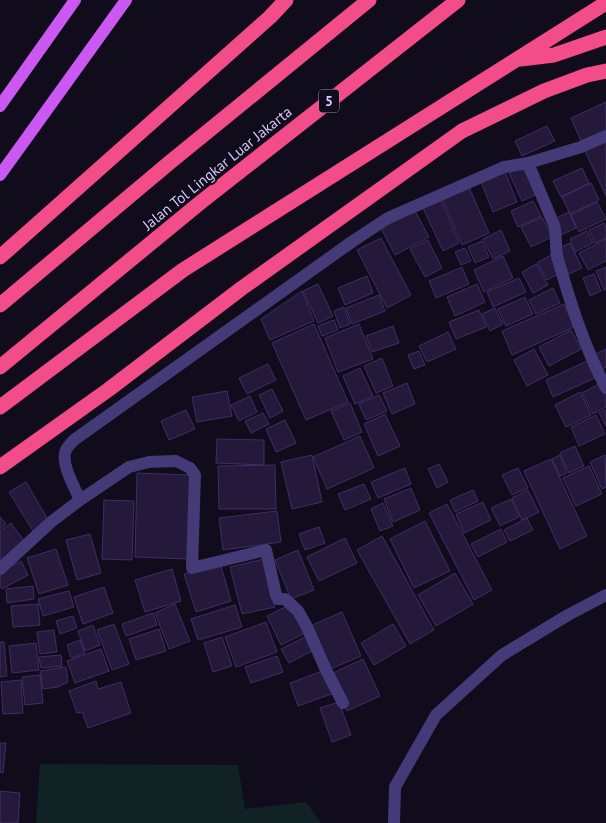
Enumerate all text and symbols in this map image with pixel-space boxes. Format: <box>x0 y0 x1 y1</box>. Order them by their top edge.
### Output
road number: 5 <box>319 90 339 112</box>
street label: Jalan Tol Lingkar Luar Jakarta <box>138 102 295 235</box>

